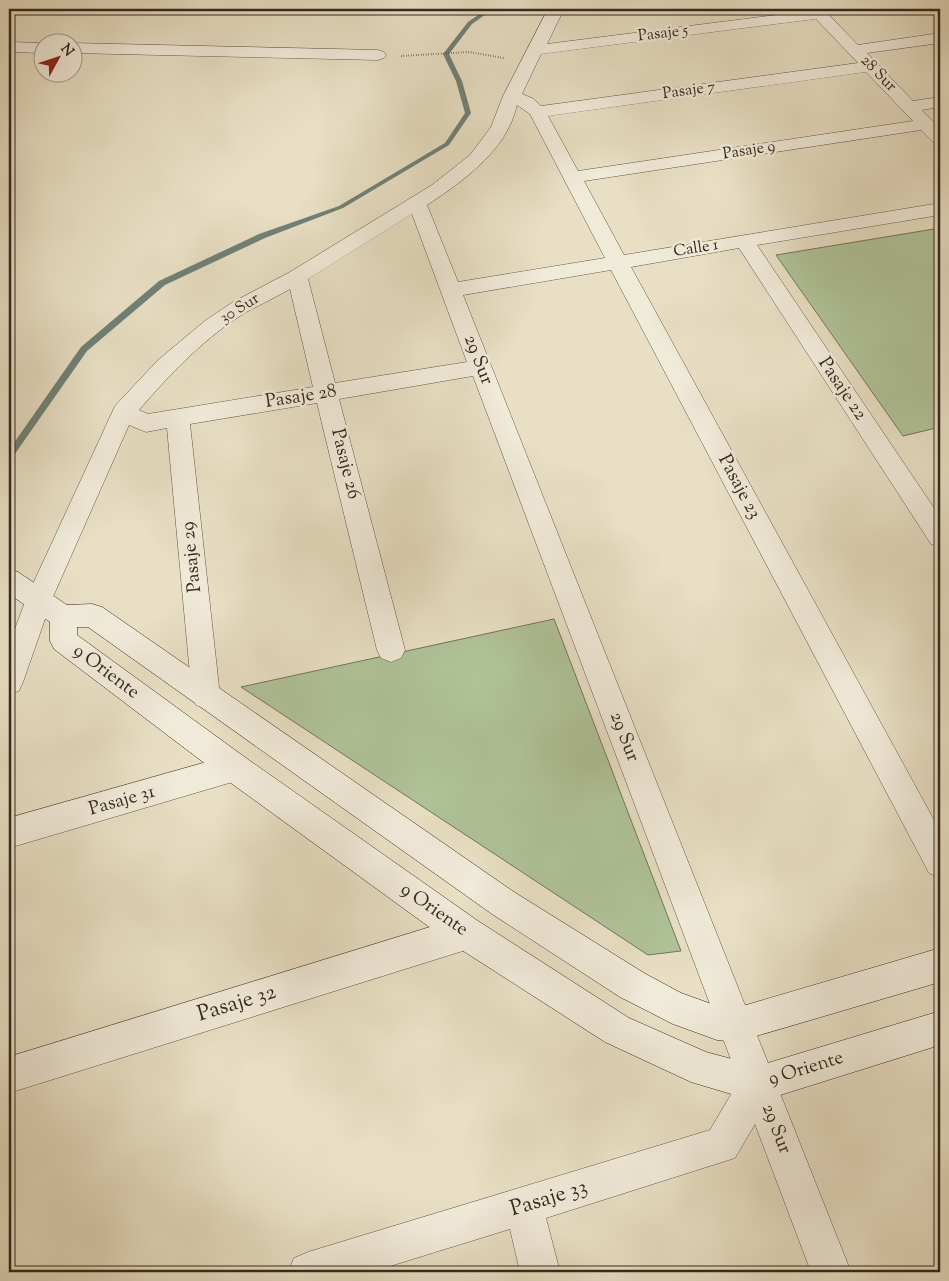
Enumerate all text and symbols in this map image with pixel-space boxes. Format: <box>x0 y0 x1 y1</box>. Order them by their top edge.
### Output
street label: Pasaje 5 <box>637 19 690 48</box>
north arrow <box>32 32 82 82</box>
text: N <box>55 40 78 62</box>
street label: 28 Sur <box>855 50 901 98</box>
street label: Pasaje 7 <box>661 76 717 106</box>
street label: Pasaje 9 <box>721 135 777 166</box>
street label: Calle 1 <box>672 234 721 264</box>
street label: 30 Sur <box>216 288 264 330</box>
street label: 29 Sur <box>456 331 500 389</box>
street label: Pasaje 22 <box>811 352 873 426</box>
street label: Pasaje 28 <box>263 378 339 416</box>
street label: Pasaje 26 <box>323 426 367 502</box>
street label: Pasaje 23 <box>711 450 767 524</box>
street label: Pasaje 29 <box>175 520 209 594</box>
street label: 9 Oriente <box>67 638 145 706</box>
street label: 29 Sur <box>602 708 646 766</box>
street label: Pasaje 31 <box>86 779 159 823</box>
street label: 9 Oriente <box>395 877 473 943</box>
street label: Pasaje 32 <box>194 977 280 1031</box>
street label: 9 Oriente <box>765 1045 847 1093</box>
street label: 29 Sur <box>754 1100 798 1158</box>
street label: Pasaje 33 <box>506 1172 592 1226</box>

